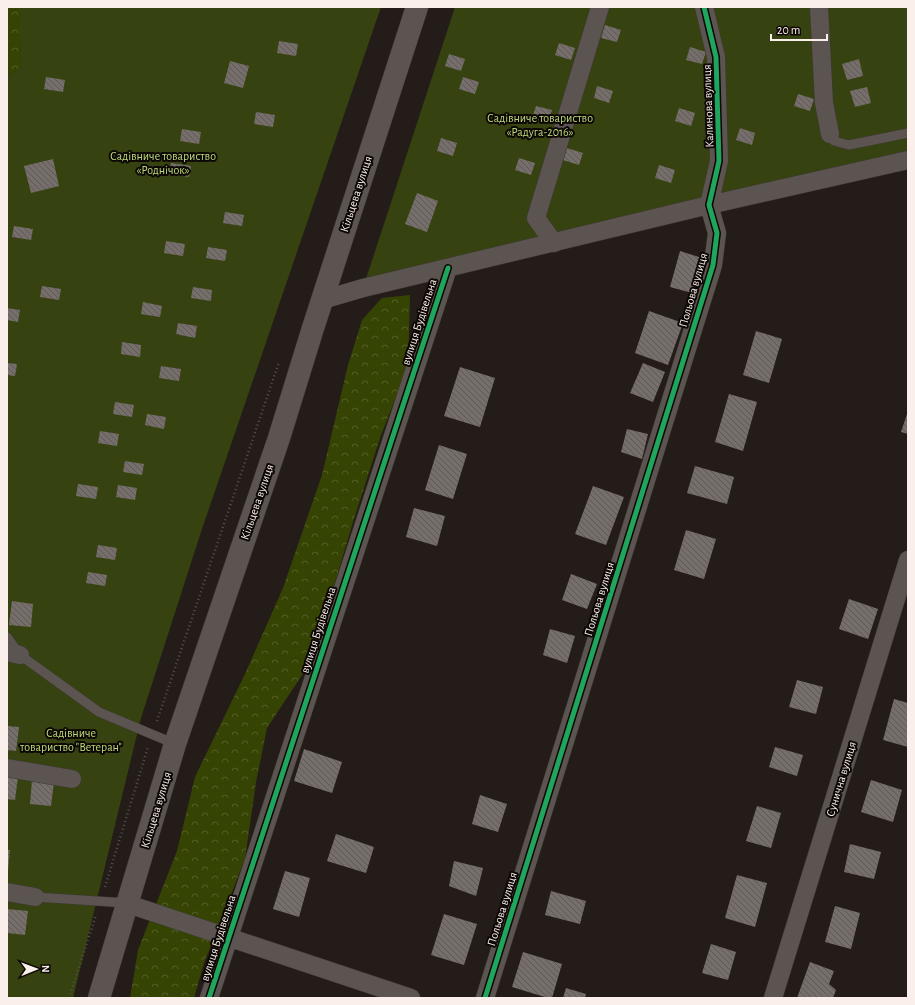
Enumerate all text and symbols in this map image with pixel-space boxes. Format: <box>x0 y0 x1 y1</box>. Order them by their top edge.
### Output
scale bar <box>771 16 827 42</box>
text: 20 m <box>777 24 800 36</box>
street label: Калинова вулиця <box>701 64 716 148</box>
park label: Садівниче товариство «Радуга-2016» <box>487 112 593 139</box>
park label: Садівниче товариство «Роднічок» <box>110 150 216 176</box>
street label: Кільцева вулиця <box>338 154 375 234</box>
street label: Польова вулиця <box>677 251 710 329</box>
street label: вулиця Будівельна <box>399 277 440 367</box>
street label: Кільцева вулиця <box>238 463 277 542</box>
street label: Польова вулиця <box>582 561 617 638</box>
street label: вулиця Будівельна <box>298 585 339 675</box>
park label: Садівниче товариство "Ветеран" <box>19 727 122 753</box>
street label: Сунична вулиця <box>824 740 859 818</box>
street label: Кільцева вулиця <box>139 770 174 850</box>
street label: Польова вулиця <box>485 871 520 948</box>
street label: вулиця Будівельна <box>198 893 239 983</box>
north arrow <box>16 949 56 989</box>
text: N <box>40 965 51 973</box>

